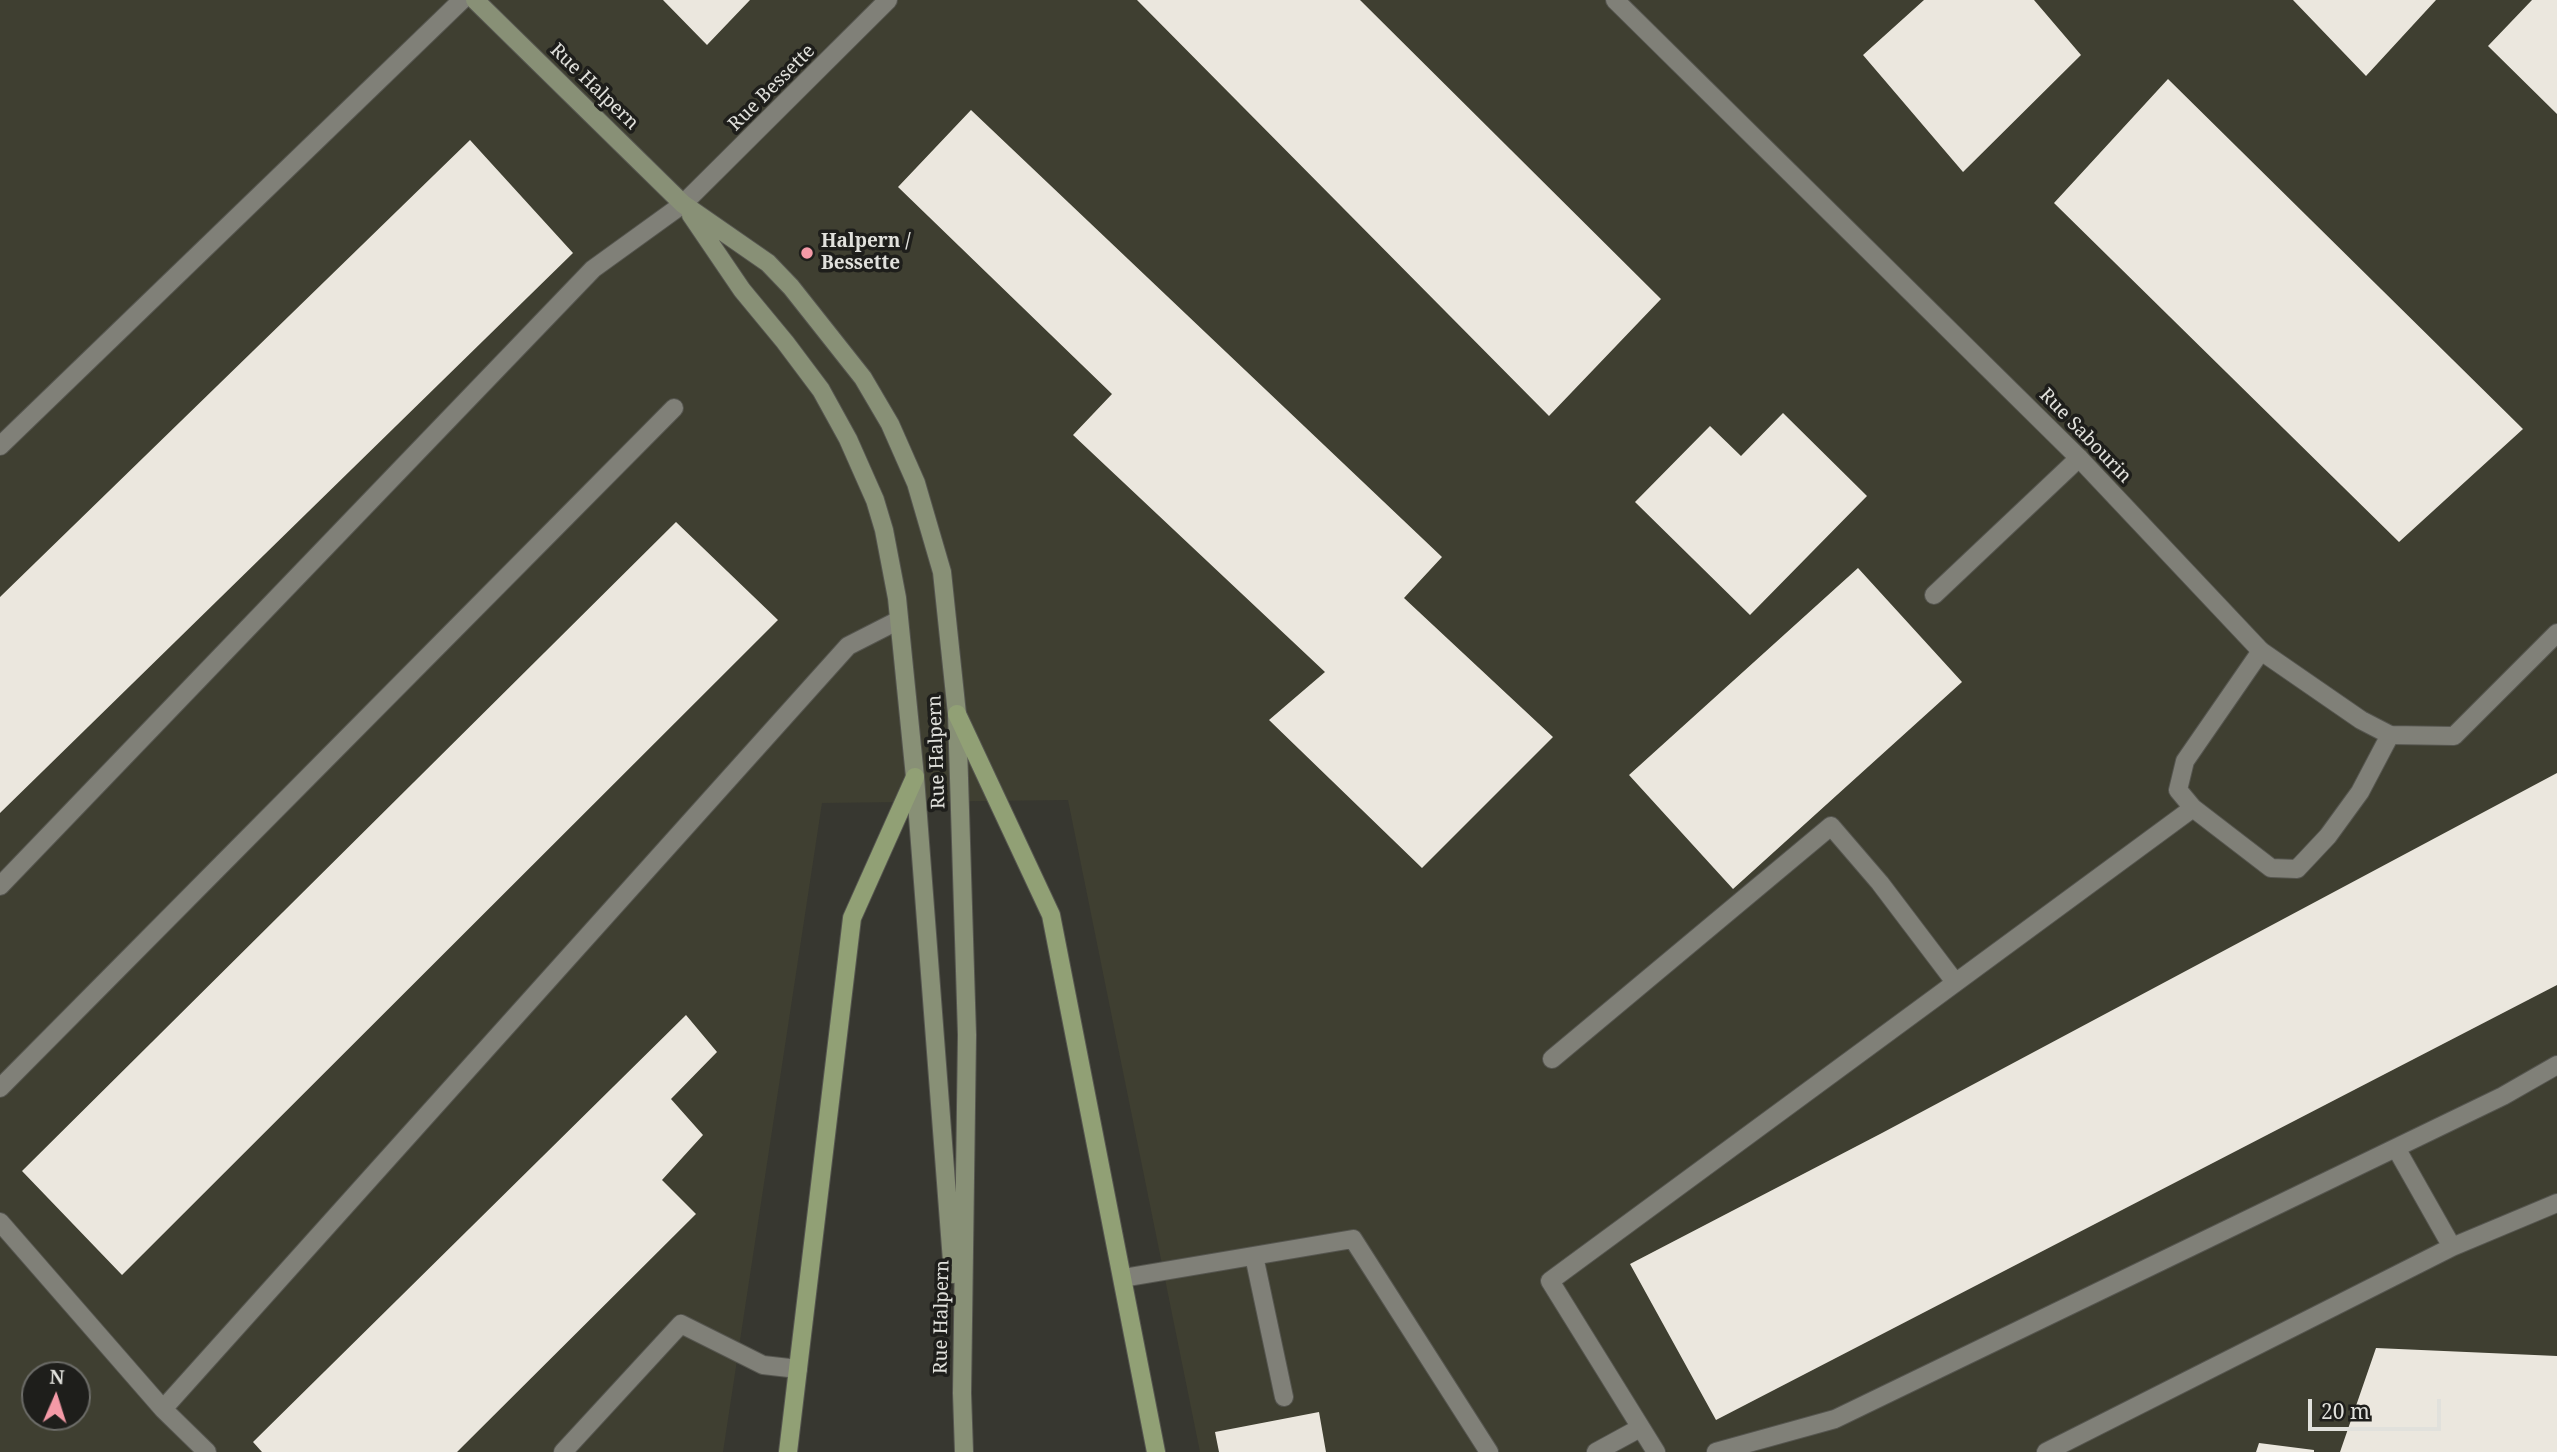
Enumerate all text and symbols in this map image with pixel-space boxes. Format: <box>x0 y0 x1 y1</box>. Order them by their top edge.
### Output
street label: Rue Halpern <box>545 39 643 135</box>
street label: Rue Bessette <box>724 40 820 136</box>
place label: Halpern / Bessette <box>821 231 911 275</box>
marker: Halpern / Bessette <box>799 245 815 261</box>
street label: Rue Sabourin <box>2034 384 2136 488</box>
street label: Rue Halpern <box>924 694 950 810</box>
street label: Rue Halpern <box>930 1260 954 1374</box>
north arrow <box>21 1361 91 1431</box>
text: N <box>49 1364 65 1390</box>
scale bar <box>2312 1386 2445 1430</box>
text: 20 m <box>2321 1397 2370 1425</box>

